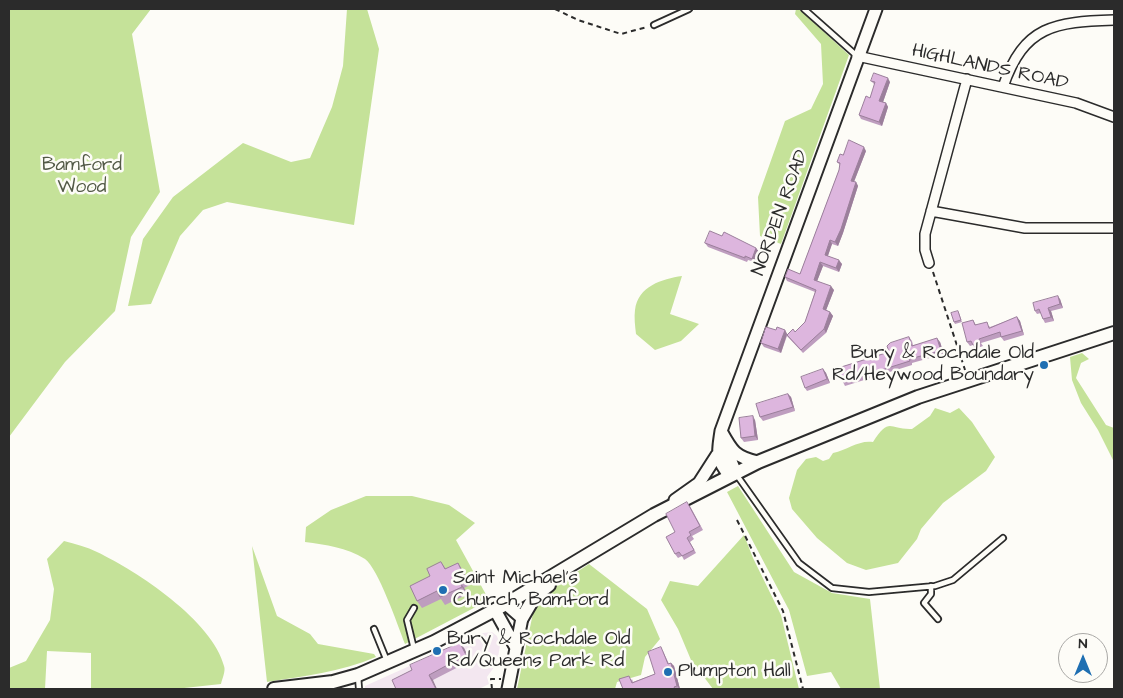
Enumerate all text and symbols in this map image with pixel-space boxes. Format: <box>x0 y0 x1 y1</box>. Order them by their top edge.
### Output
street label: HIGHLANDS ROAD <box>910 40 1070 96</box>
street label: NORDEN ROAD <box>748 147 814 279</box>
park label: Bamford Wood <box>42 155 122 199</box>
place label: Bury & Rochdale Old Rd/Heywood Boundary <box>832 343 1034 387</box>
marker: Bury & Rochdale Old Rd/Heywood Boundary <box>1038 359 1050 371</box>
place label: Saint Michael's Church, Bamford <box>453 568 609 612</box>
marker: Saint Michael's Church, Bamford <box>437 584 449 596</box>
place label: Bury & Rochdale Old Rd/Queens Park Rd <box>447 629 630 673</box>
north arrow <box>1058 633 1108 683</box>
text: N <box>1079 634 1087 654</box>
marker: Bury & Rochdale Old Rd/Queens Park Rd <box>431 645 443 657</box>
place label: Plumpton Hall <box>678 661 791 683</box>
marker: Plumpton Hall <box>662 666 674 678</box>

